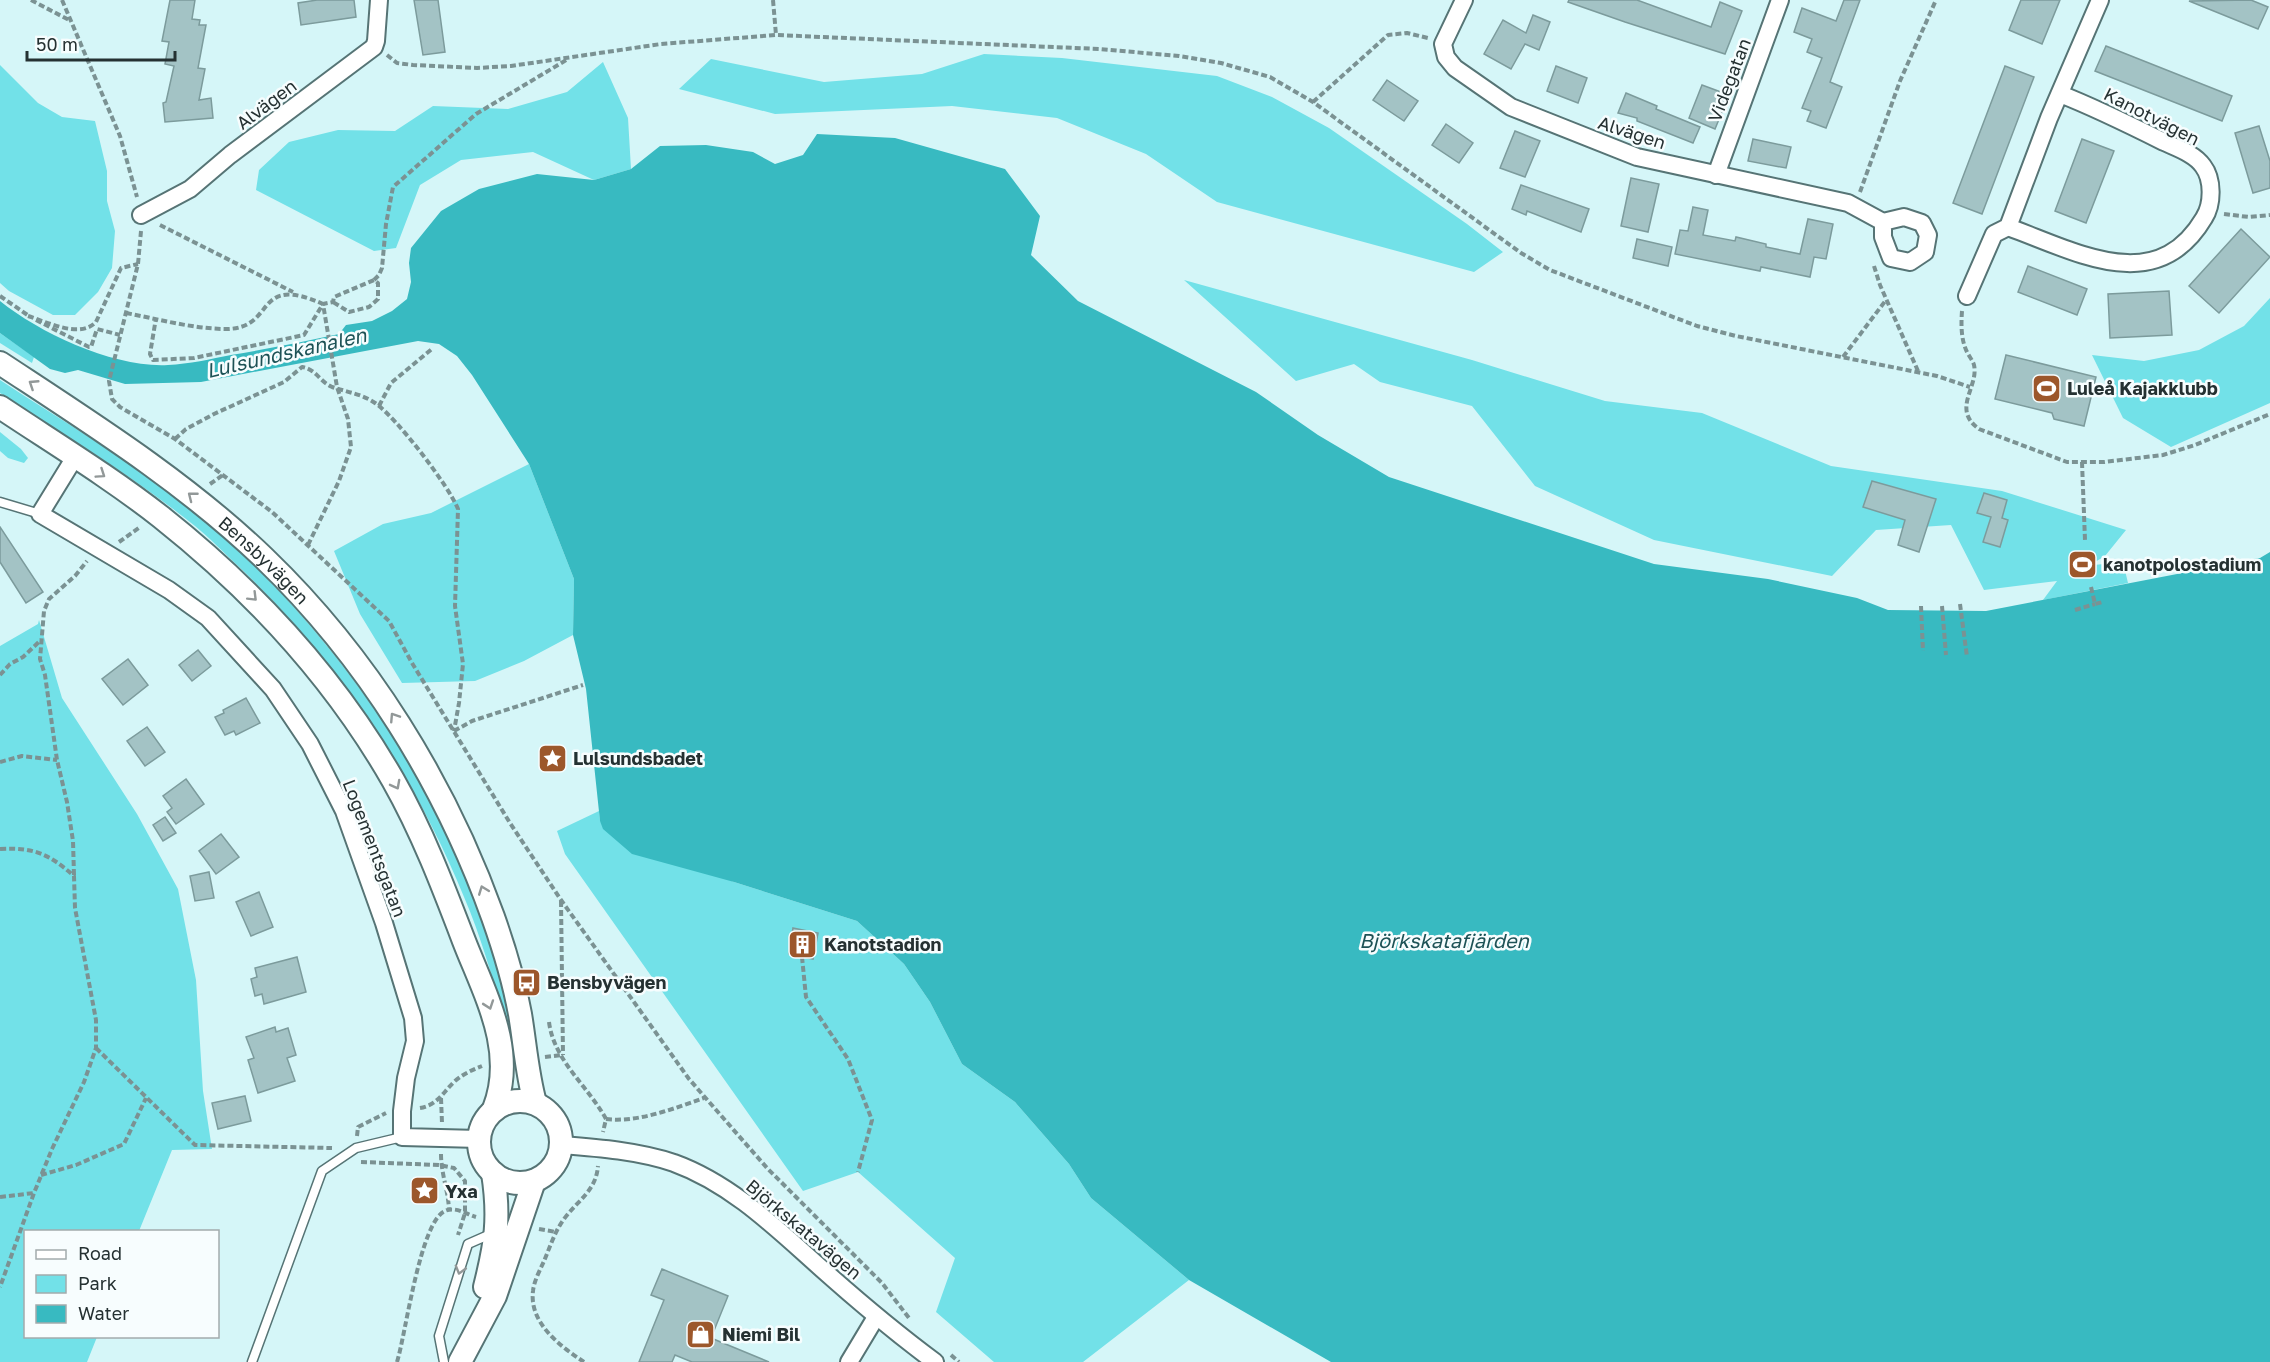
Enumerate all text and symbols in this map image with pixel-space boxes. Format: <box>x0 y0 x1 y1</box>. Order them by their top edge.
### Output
scale bar <box>27 24 176 62</box>
text: 50 m <box>36 33 78 55</box>
street label: Videgatan <box>1703 35 1755 125</box>
street label: Alvägen <box>232 74 300 134</box>
street label: Kanotvägen <box>2101 83 2203 149</box>
street label: Alvägen <box>1596 111 1668 153</box>
water label: Lulsundskanalen <box>204 322 369 382</box>
sports icon: Luleå Kajakklubb <box>2030 372 2062 404</box>
place label: Luleå Kajakklubb <box>2067 377 2218 399</box>
one-way arrow <box>29 380 39 392</box>
one-way arrow <box>95 467 106 478</box>
one-way arrow <box>188 493 199 504</box>
street label: Bensbyvägen <box>214 511 314 608</box>
sports icon: kanotpolostadium <box>2066 548 2098 580</box>
place label: kanotpolostadium <box>2103 553 2261 575</box>
one-way arrow <box>245 590 256 601</box>
one-way arrow <box>390 712 401 723</box>
place icon: Lulsundsbadet <box>536 742 568 774</box>
place label: Lulsundsbadet <box>573 747 703 769</box>
street label: Logementsgatan <box>339 776 411 920</box>
one-way arrow <box>389 779 400 789</box>
one-way arrow <box>478 885 490 896</box>
building icon: Kanotstadion <box>787 928 819 960</box>
water label: Björkskatafjärden <box>1359 928 1530 953</box>
place label: Kanotstadion <box>824 933 942 955</box>
bus stop icon: Bensbyvägen <box>510 966 542 998</box>
place label: Bensbyvägen <box>547 971 666 993</box>
one-way arrow <box>482 999 495 1010</box>
street label: Björkskatavägen <box>742 1174 866 1284</box>
place icon: Yxa <box>408 1175 440 1207</box>
place label: Yxa <box>445 1180 478 1202</box>
legend <box>24 1230 219 1338</box>
text: Road <box>78 1242 122 1264</box>
one-way arrow <box>455 1264 467 1275</box>
text: Park <box>78 1272 117 1294</box>
text: Water <box>78 1302 129 1324</box>
shop icon: Niemi Bil <box>685 1318 717 1350</box>
place label: Niemi Bil <box>722 1323 800 1345</box>

